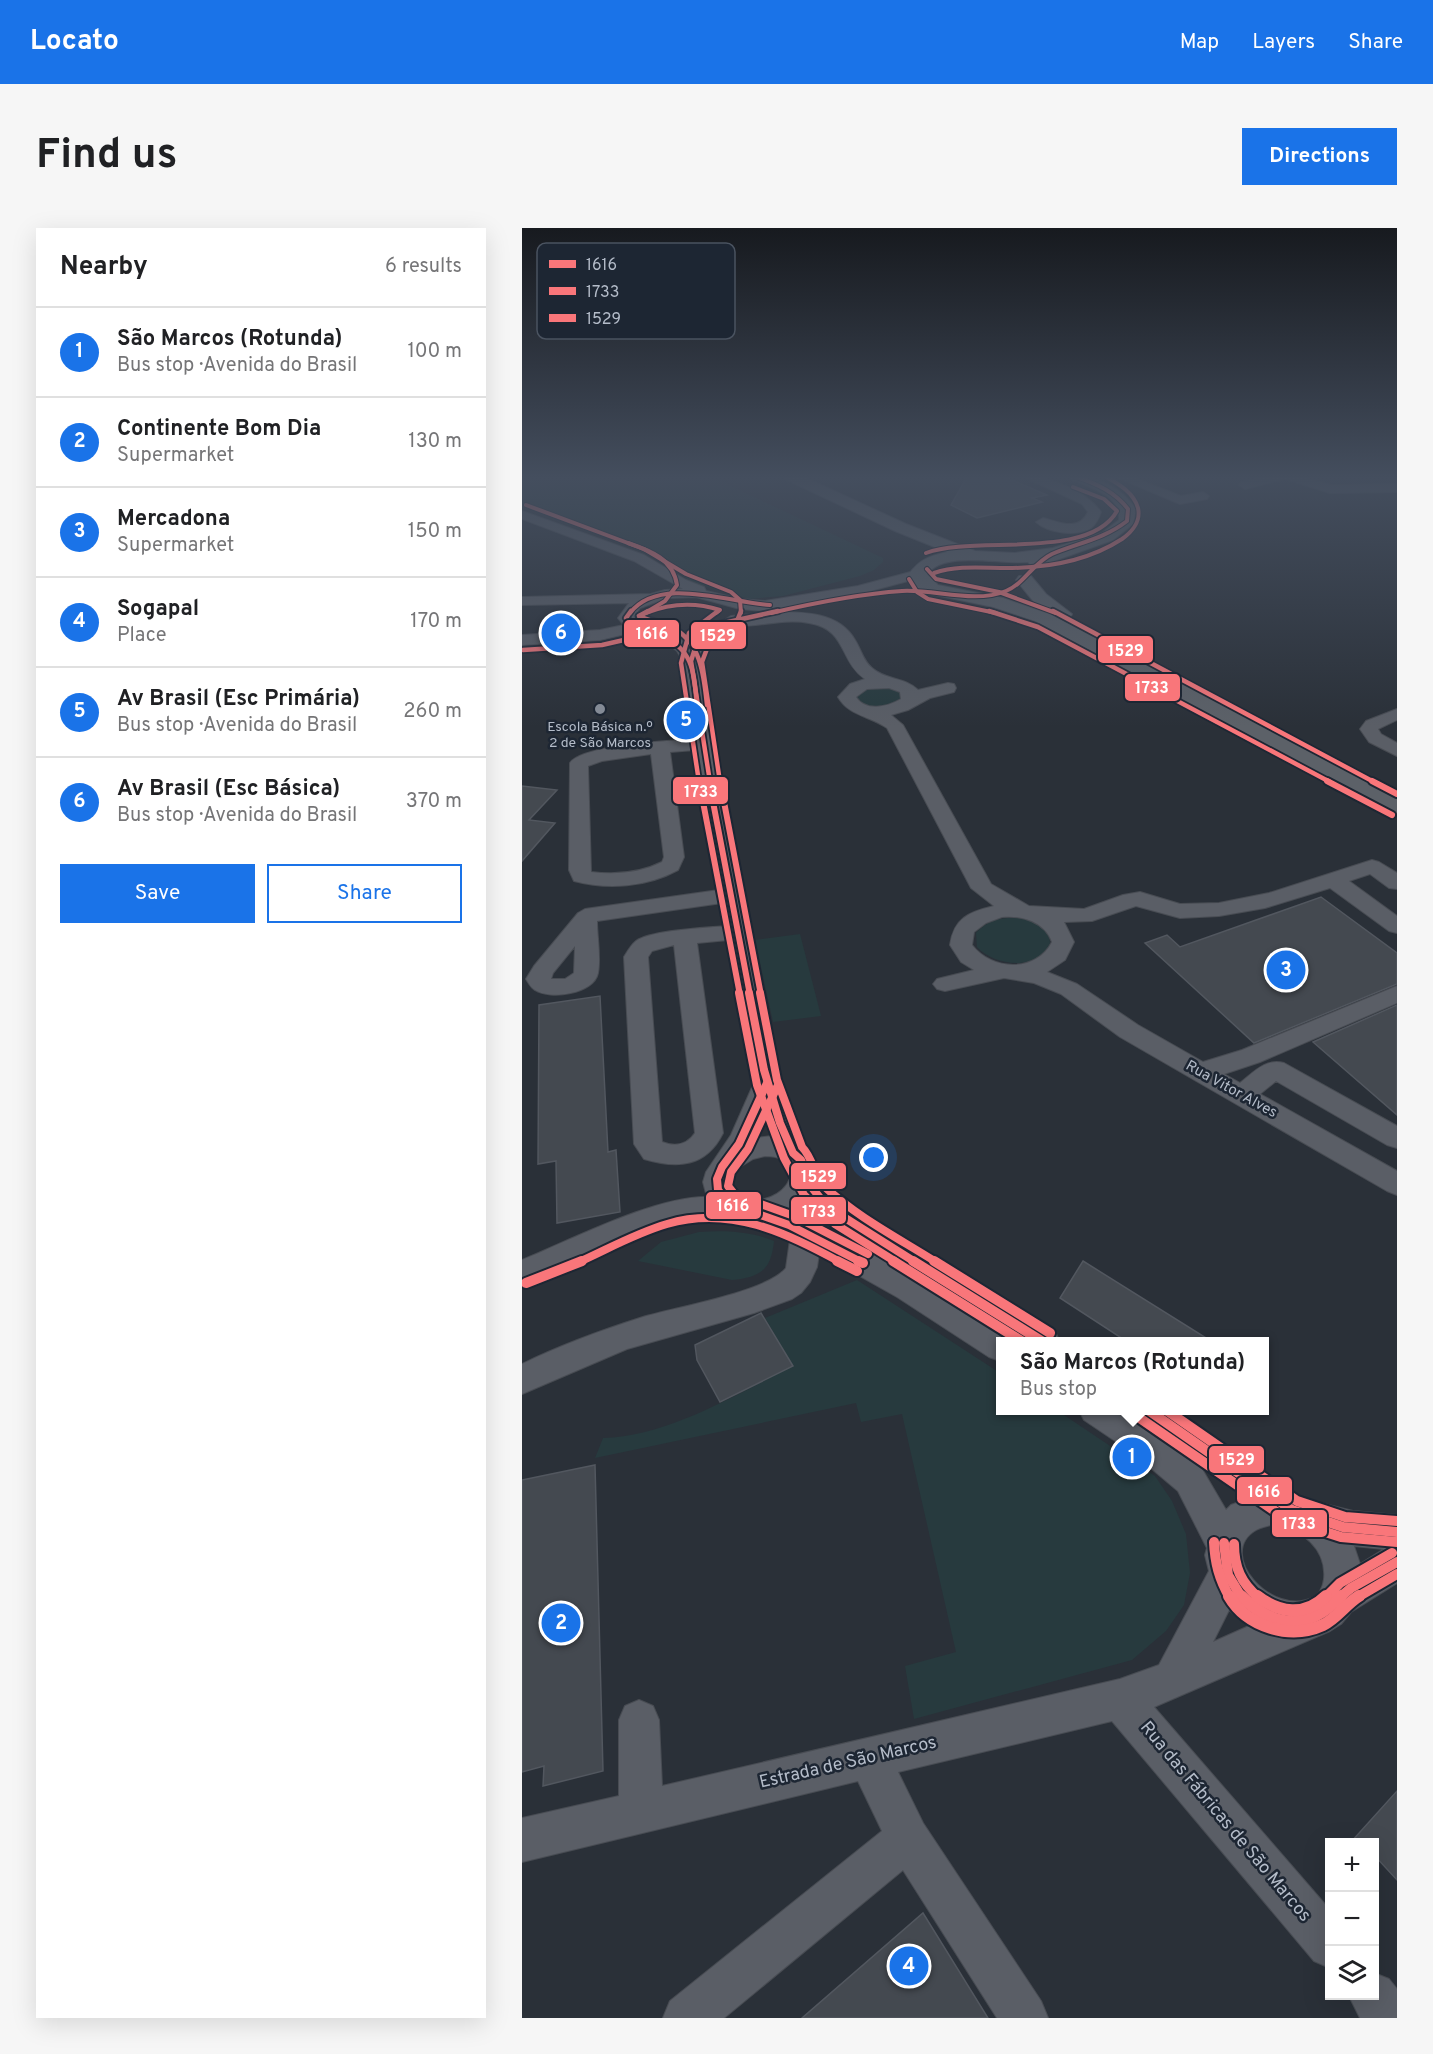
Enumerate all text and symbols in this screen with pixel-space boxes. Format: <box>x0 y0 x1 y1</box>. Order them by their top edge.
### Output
text: Locato <box>30 24 119 60</box>
text: Map <box>1180 29 1219 56</box>
text: Layers <box>1252 29 1315 56</box>
text: Share <box>1348 29 1403 56</box>
button: Directions <box>1242 128 1397 185</box>
text: Find us <box>36 130 177 183</box>
legend <box>537 243 735 339</box>
text: Nearby <box>60 251 148 284</box>
text: 6 results <box>385 254 462 280</box>
text: 1616 <box>586 256 617 276</box>
text: 1733 <box>586 283 619 303</box>
text: 1529 <box>586 310 621 330</box>
text: São Marcos (Rotunda) <box>117 326 342 353</box>
text: 1 <box>76 339 84 365</box>
text: 100 m <box>407 339 462 365</box>
text: Bus stop · Avenida do Brasil <box>117 353 357 379</box>
text: Continente Bom Dia <box>117 416 321 443</box>
text: 2 <box>73 429 86 455</box>
text: 130 m <box>408 429 462 455</box>
text: Supermarket <box>117 443 234 469</box>
text: Mercadona <box>117 506 230 533</box>
text: 3 <box>74 519 86 545</box>
text: 150 m <box>408 519 462 545</box>
text: Supermarket <box>117 533 234 559</box>
text: Sogapal <box>117 596 199 623</box>
text: 4 <box>73 609 86 635</box>
text: 170 m <box>410 609 462 635</box>
pin: 6 <box>542 610 580 656</box>
line badge: 1616 <box>623 619 680 648</box>
line badge: 1529 <box>690 621 747 650</box>
text: Place <box>117 623 167 649</box>
text: 1616 <box>636 625 668 645</box>
text: 1529 <box>700 627 736 647</box>
line badge: 1529 <box>1097 635 1154 664</box>
text: 1529 <box>1108 642 1144 662</box>
line badge: 1733 <box>1124 673 1181 702</box>
text: 1733 <box>1135 679 1169 699</box>
text: Av Brasil (Esc Primária) <box>117 686 360 713</box>
pin: 5 <box>666 698 706 742</box>
text: 5 <box>73 699 86 725</box>
text: 260 m <box>403 699 462 725</box>
marker: Escola Básica n.º 2 de São Marcos <box>593 702 607 716</box>
text: Bus stop · Avenida do Brasil <box>117 713 357 739</box>
place label: Escola Básica n.º 2 de São Marcos <box>547 719 653 752</box>
text: Av Brasil (Esc Básica) <box>117 776 340 803</box>
line badge: 1733 <box>672 776 729 805</box>
text: 1733 <box>684 783 718 803</box>
text: 6 <box>73 789 86 815</box>
text: 370 m <box>406 789 462 815</box>
text: Bus stop · Avenida do Brasil <box>117 803 357 829</box>
button: Save <box>60 864 255 923</box>
button: Share <box>267 864 462 923</box>
pin: 3 <box>1266 948 1305 992</box>
street label: Rua Vitor Alves <box>1182 1057 1280 1123</box>
your location <box>859 1143 888 1172</box>
line badge: 1529 <box>790 1162 847 1190</box>
text: 1529 <box>801 1168 837 1188</box>
line badge: 1616 <box>705 1191 762 1220</box>
line badge: 1733 <box>790 1196 847 1225</box>
text: 1616 <box>717 1197 749 1217</box>
text: 1733 <box>802 1203 836 1223</box>
popup <box>996 1337 1269 1415</box>
text: São Marcos (Rotunda) <box>1020 1350 1245 1377</box>
text: Bus stop <box>1020 1377 1097 1403</box>
pin: 1 <box>1112 1434 1152 1480</box>
line badge: 1529 <box>1208 1445 1265 1474</box>
text: 1529 <box>1219 1451 1255 1471</box>
line badge: 1616 <box>1236 1476 1293 1505</box>
text: 1616 <box>1248 1483 1280 1503</box>
line badge: 1733 <box>1271 1509 1328 1538</box>
text: 1733 <box>1282 1515 1316 1535</box>
pin: 2 <box>542 1600 580 1646</box>
street label: Rua das Fábricas de São Marcos <box>1134 1717 1316 1927</box>
street label: Estrada de São Marcos <box>757 1731 939 1795</box>
map controls <box>1325 1838 1379 2000</box>
button: + <box>1325 1838 1379 1892</box>
button: − <box>1325 1892 1379 1946</box>
pin: 4 <box>890 1944 928 1988</box>
button: layers <box>1325 1946 1379 2000</box>

